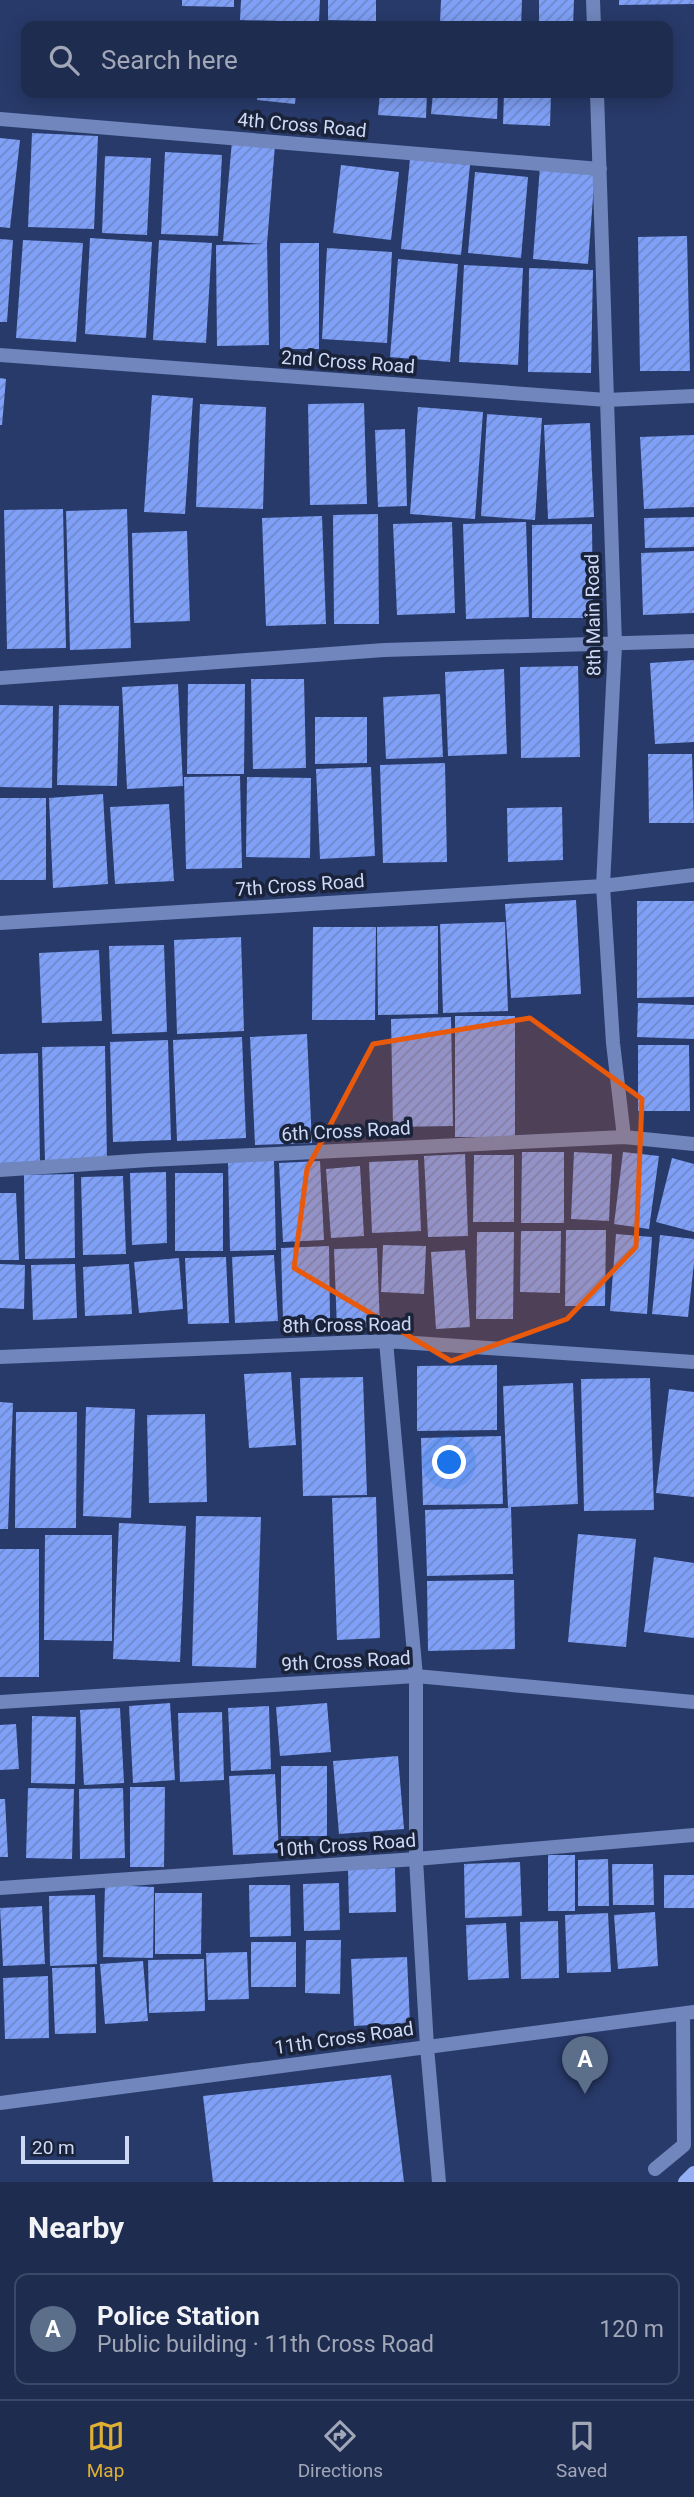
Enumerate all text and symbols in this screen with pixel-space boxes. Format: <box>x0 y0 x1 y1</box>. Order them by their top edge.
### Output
search box <box>21 21 673 98</box>
icon: search <box>45 41 83 79</box>
text: Search here <box>101 45 238 75</box>
street label: 4th Cross Road <box>237 108 367 142</box>
street label: 2nd Cross Road <box>280 346 416 378</box>
street label: 8th Main Road <box>580 554 606 676</box>
street label: 7th Cross Road <box>235 869 365 901</box>
street label: 6th Cross Road <box>281 1116 411 1146</box>
street label: 8th Cross Road <box>282 1312 412 1338</box>
your location <box>432 1445 466 1479</box>
street label: 9th Cross Road <box>281 1646 411 1676</box>
street label: 10th Cross Road <box>275 1829 417 1861</box>
street label: 11th Cross Road <box>273 2017 415 2059</box>
pin: A <box>562 2036 608 2094</box>
scale bar <box>21 2133 130 2165</box>
text: 20 m <box>32 2136 75 2159</box>
text: Nearby <box>28 2210 124 2245</box>
text: Police Station <box>97 2301 260 2331</box>
text: A <box>45 2316 61 2343</box>
text: 120 m <box>599 2316 664 2343</box>
text: Public building · 11th Cross Road <box>97 2331 434 2358</box>
tab: Map <box>87 2417 125 2482</box>
tab: Directions <box>298 2417 383 2482</box>
tab: Saved <box>556 2417 607 2482</box>

